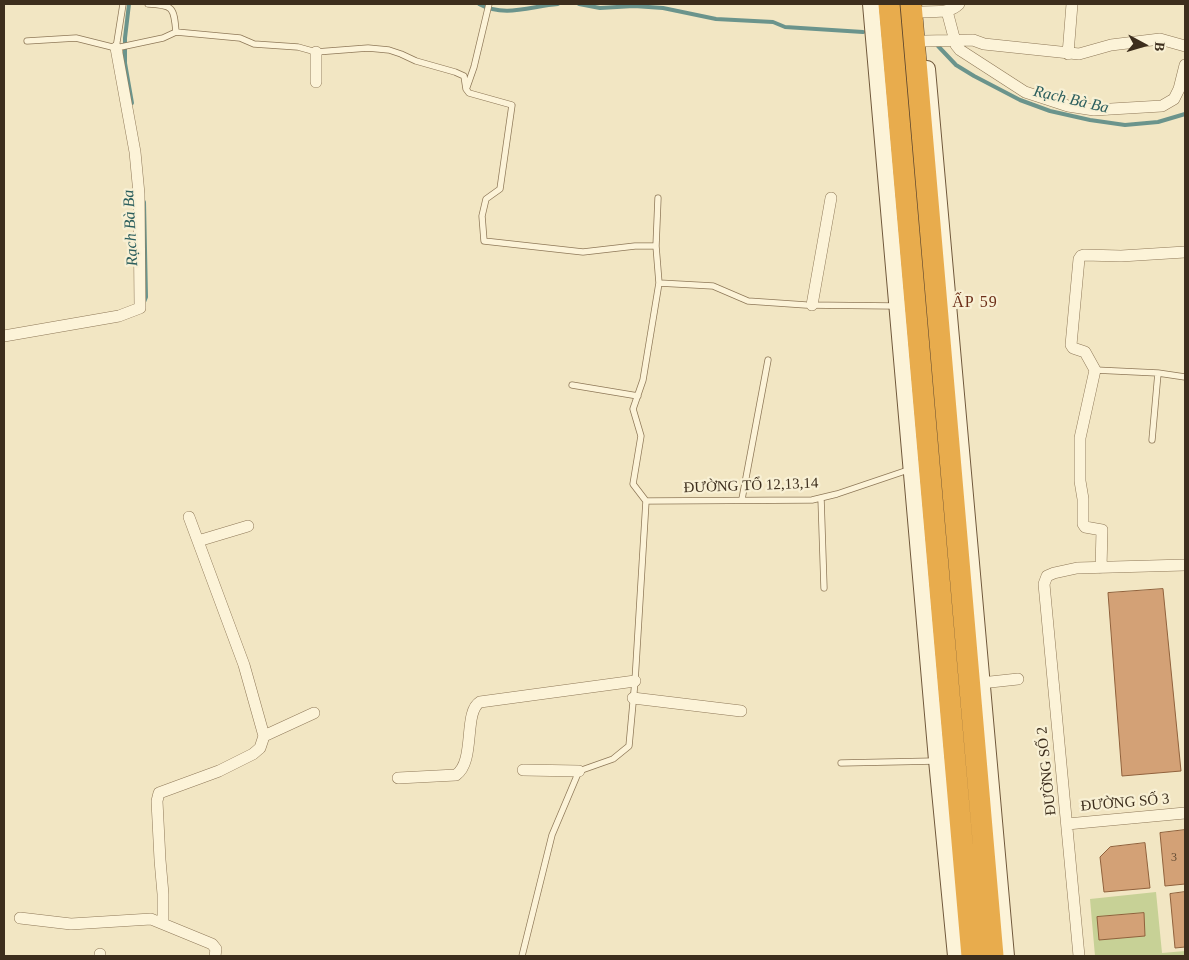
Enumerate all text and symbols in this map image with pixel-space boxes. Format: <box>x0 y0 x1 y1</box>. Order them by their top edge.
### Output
north arrow <box>1119 20 1169 70</box>
text: B <box>1151 41 1167 52</box>
water label: Rạch Bà Ba <box>1032 82 1110 118</box>
water label: Rạch Bà Ba <box>119 189 143 267</box>
district label: ẤP 59 <box>952 293 998 313</box>
street label: ĐƯỜNG TỔ 12,13,14 <box>683 475 819 497</box>
street label: ĐƯỜNG SỐ 2 <box>1033 726 1061 816</box>
street label: ĐƯỜNG SỐ 3 <box>1080 790 1170 816</box>
house number: 3 <box>1171 851 1177 865</box>

